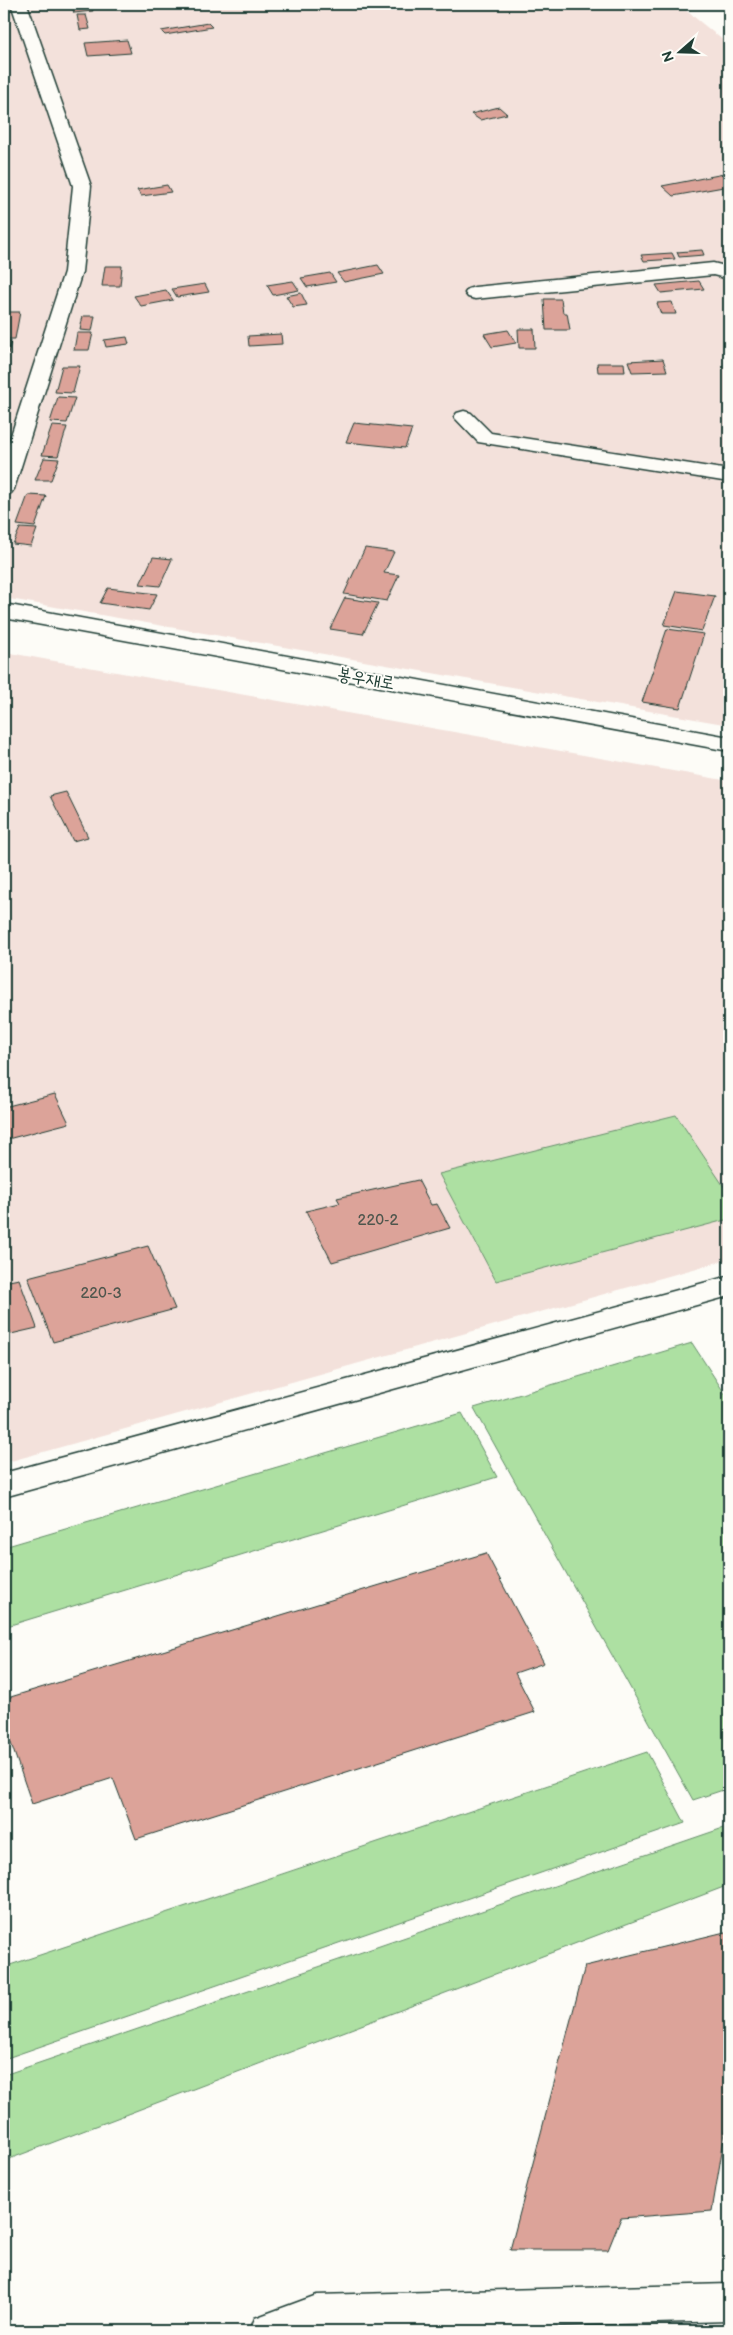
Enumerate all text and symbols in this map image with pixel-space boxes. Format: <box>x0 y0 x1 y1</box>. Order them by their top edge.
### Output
north arrow <box>656 28 706 78</box>
text: N <box>658 48 678 64</box>
street label: 봉우재로 <box>336 663 396 694</box>
house number: 220-2 <box>358 1211 399 1230</box>
house number: 220-3 <box>80 1284 122 1303</box>

